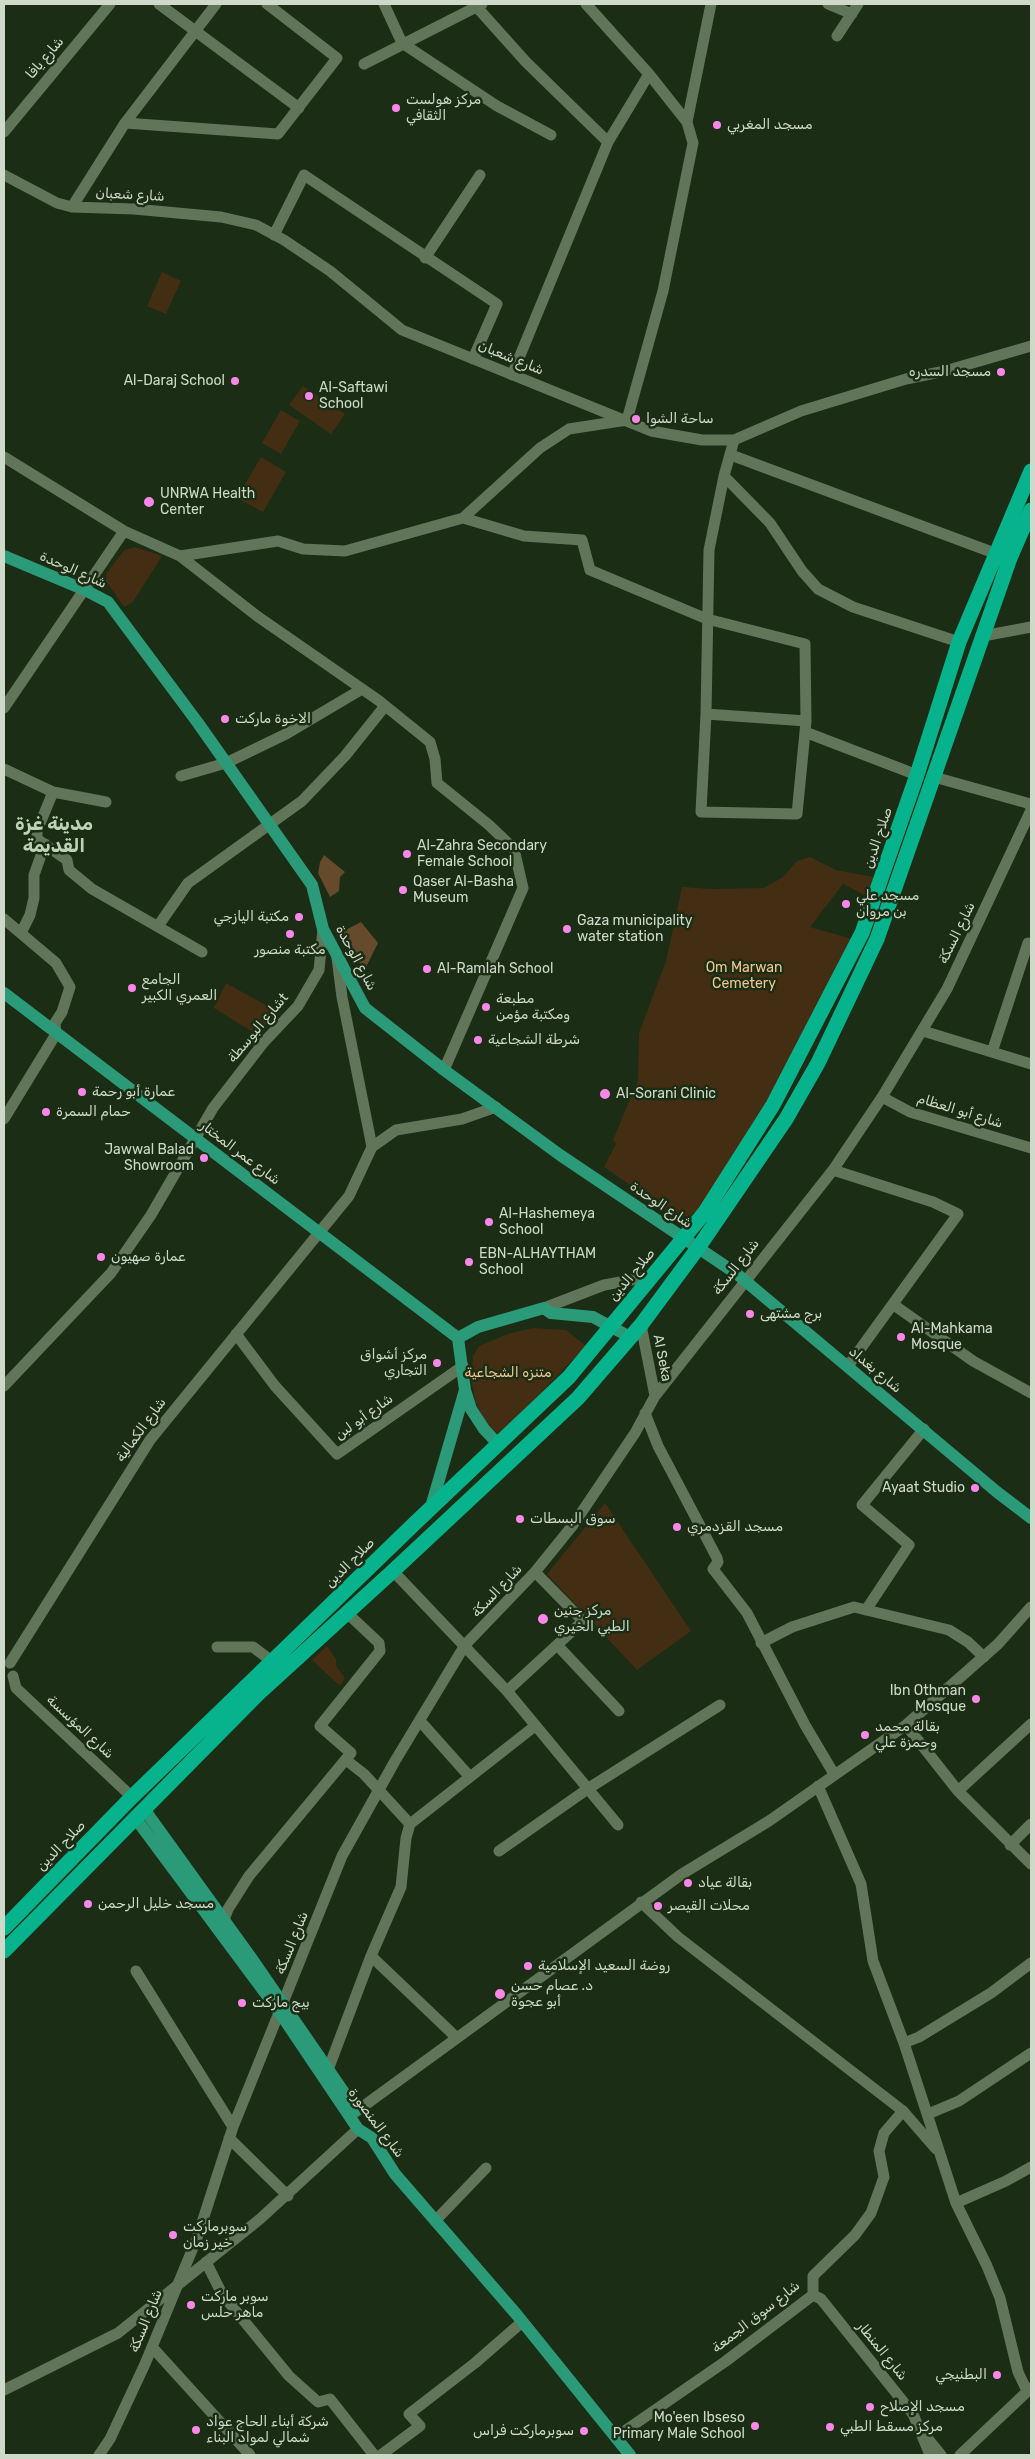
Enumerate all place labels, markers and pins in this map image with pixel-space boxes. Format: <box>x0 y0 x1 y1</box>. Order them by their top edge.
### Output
place label: مركز هولست الثقافي <box>406 92 481 124</box>
marker: مركز هولست الثقافي <box>390 102 402 114</box>
place label: مسجد المغربي <box>727 117 812 133</box>
marker: مسجد المغربي <box>711 119 723 131</box>
place label: مسجد السدره <box>909 364 991 380</box>
marker: مسجد السدره <box>995 366 1007 378</box>
place label: Al-Daraj School <box>124 373 225 389</box>
marker: Al-Daraj School <box>229 375 241 387</box>
place label: Al-Saftawi School <box>319 380 388 412</box>
marker: Al-Saftawi School <box>303 390 315 402</box>
place label: ساحة الشوا <box>646 411 714 427</box>
marker: ساحة الشوا <box>630 413 642 425</box>
place label: UNRWA Health Center <box>160 486 255 518</box>
marker: UNRWA Health Center <box>142 495 156 509</box>
place label: الاخوة ماركت <box>235 711 311 727</box>
marker: الاخوة ماركت <box>219 713 231 725</box>
place label: Al-Zahra Secondary Female School <box>417 838 547 870</box>
marker: Al-Zahra Secondary Female School <box>401 848 413 860</box>
place label: Qaser Al-Basha Museum <box>413 874 514 906</box>
marker: Qaser Al-Basha Museum <box>397 884 409 896</box>
place label: مسجد علي بن مروان <box>856 888 919 920</box>
marker: مسجد علي بن مروان <box>840 898 852 910</box>
place label: مكتبة اليازجي <box>213 909 289 925</box>
marker: مكتبة اليازجي <box>293 911 305 923</box>
place label: Gaza municipality water station <box>577 913 692 946</box>
marker: Gaza municipality water station <box>561 923 573 935</box>
marker: مكتبة منصور <box>284 928 296 940</box>
place label: مكتبة منصور <box>254 942 326 958</box>
place label: Al-Ramlah School <box>437 961 553 977</box>
marker: Al-Ramlah School <box>421 963 433 975</box>
place label: الجامع العمري الكبير <box>142 972 217 1004</box>
marker: الجامع العمري الكبير <box>126 982 138 994</box>
place label: مطبعة ومكتبة مؤمن <box>496 991 570 1024</box>
marker: مطبعة ومكتبة مؤمن <box>480 1001 492 1013</box>
place label: شرطة الشجاعية <box>488 1032 580 1048</box>
marker: شرطة الشجاعية <box>472 1034 484 1046</box>
place label: عمارة أبو رحمة <box>92 1084 175 1100</box>
marker: عمارة أبو رحمة <box>76 1086 88 1098</box>
place label: Al-Sorani Clinic <box>616 1086 716 1102</box>
marker: Al-Sorani Clinic <box>598 1087 612 1101</box>
place label: حمام السمرة <box>56 1104 131 1120</box>
marker: حمام السمرة <box>40 1106 52 1118</box>
place label: Jawwal Balad Showroom <box>104 1142 194 1174</box>
marker: Jawwal Balad Showroom <box>198 1152 210 1164</box>
place label: Al-Hashemeya School <box>499 1206 595 1238</box>
marker: Al-Hashemeya School <box>483 1216 495 1228</box>
place label: EBN-ALHAYTHAM School <box>479 1246 596 1278</box>
place label: عمارة صهيون <box>111 1249 185 1265</box>
marker: عمارة صهيون <box>95 1251 107 1263</box>
marker: EBN-ALHAYTHAM School <box>463 1256 475 1268</box>
place label: برج مشتهى <box>760 1306 822 1322</box>
marker: برج مشتهى <box>744 1308 756 1320</box>
place label: Al-Mahkama Mosque <box>911 1321 993 1354</box>
marker: Al-Mahkama Mosque <box>895 1331 907 1343</box>
place label: مركز أشواق التجاري <box>360 1347 427 1380</box>
marker: مركز أشواق التجاري <box>431 1357 443 1369</box>
place label: Ayaat Studio <box>882 1480 965 1496</box>
marker: Ayaat Studio <box>969 1482 981 1494</box>
place label: سوق البسطات <box>530 1511 615 1527</box>
marker: سوق البسطات <box>514 1513 526 1525</box>
place label: مسجد القزدمري <box>687 1519 783 1535</box>
marker: مسجد القزدمري <box>671 1521 683 1533</box>
place label: مركز جنين الطبي الخيري <box>554 1603 630 1635</box>
marker: مركز جنين الطبي الخيري <box>536 1612 550 1626</box>
place label: Ibn Othman Mosque <box>890 1683 966 1715</box>
marker: Ibn Othman Mosque <box>970 1693 982 1705</box>
place label: بقالة محمد وحمزة علي <box>875 1719 940 1751</box>
marker: بقالة محمد وحمزة علي <box>859 1729 871 1741</box>
place label: بقالة عياد <box>698 1875 752 1891</box>
marker: بقالة عياد <box>682 1877 694 1889</box>
place label: مسجد خليل الرحمن <box>98 1896 214 1912</box>
marker: مسجد خليل الرحمن <box>82 1898 94 1910</box>
place label: محلات القيصر <box>668 1898 750 1914</box>
marker: محلات القيصر <box>652 1900 664 1912</box>
place label: روضة السعيد الإسلامية <box>538 1958 670 1974</box>
marker: روضة السعيد الإسلامية <box>522 1960 534 1972</box>
place label: د. عصام حسن أبو عجوة <box>511 1978 593 2010</box>
marker: د. عصام حسن أبو عجوة <box>493 1987 507 2001</box>
place label: بيج ماركت <box>252 1995 310 2011</box>
marker: بيج ماركت <box>236 1997 248 2009</box>
place label: سوبرماركت خير زمان <box>183 2219 247 2252</box>
marker: سوبرماركت خير زمان <box>167 2229 179 2241</box>
place label: سوبر ماركت ماهر حلس <box>201 2289 269 2322</box>
marker: سوبر ماركت ماهر حلس <box>185 2299 197 2311</box>
place label: البطنيجي <box>935 2367 987 2383</box>
marker: البطنيجي <box>991 2369 1003 2381</box>
place label: مسجد الإصلاح <box>880 2399 965 2415</box>
marker: مسجد الإصلاح <box>864 2401 876 2413</box>
place label: Mo'een Ibseso Primary Male School <box>613 2410 745 2442</box>
place label: شركة أبناء الحاج عواد شمالي لمواد البناء <box>206 2414 329 2446</box>
place label: مركز مسقط الطبي <box>840 2419 943 2435</box>
marker: Mo'een Ibseso Primary Male School <box>749 2420 761 2432</box>
marker: مركز مسقط الطبي <box>824 2421 836 2433</box>
place label: سوبرماركت فراس <box>473 2423 574 2439</box>
marker: شركة أبناء الحاج عواد شمالي لمواد البناء <box>190 2424 202 2436</box>
marker: سوبرماركت فراس <box>578 2425 590 2437</box>

